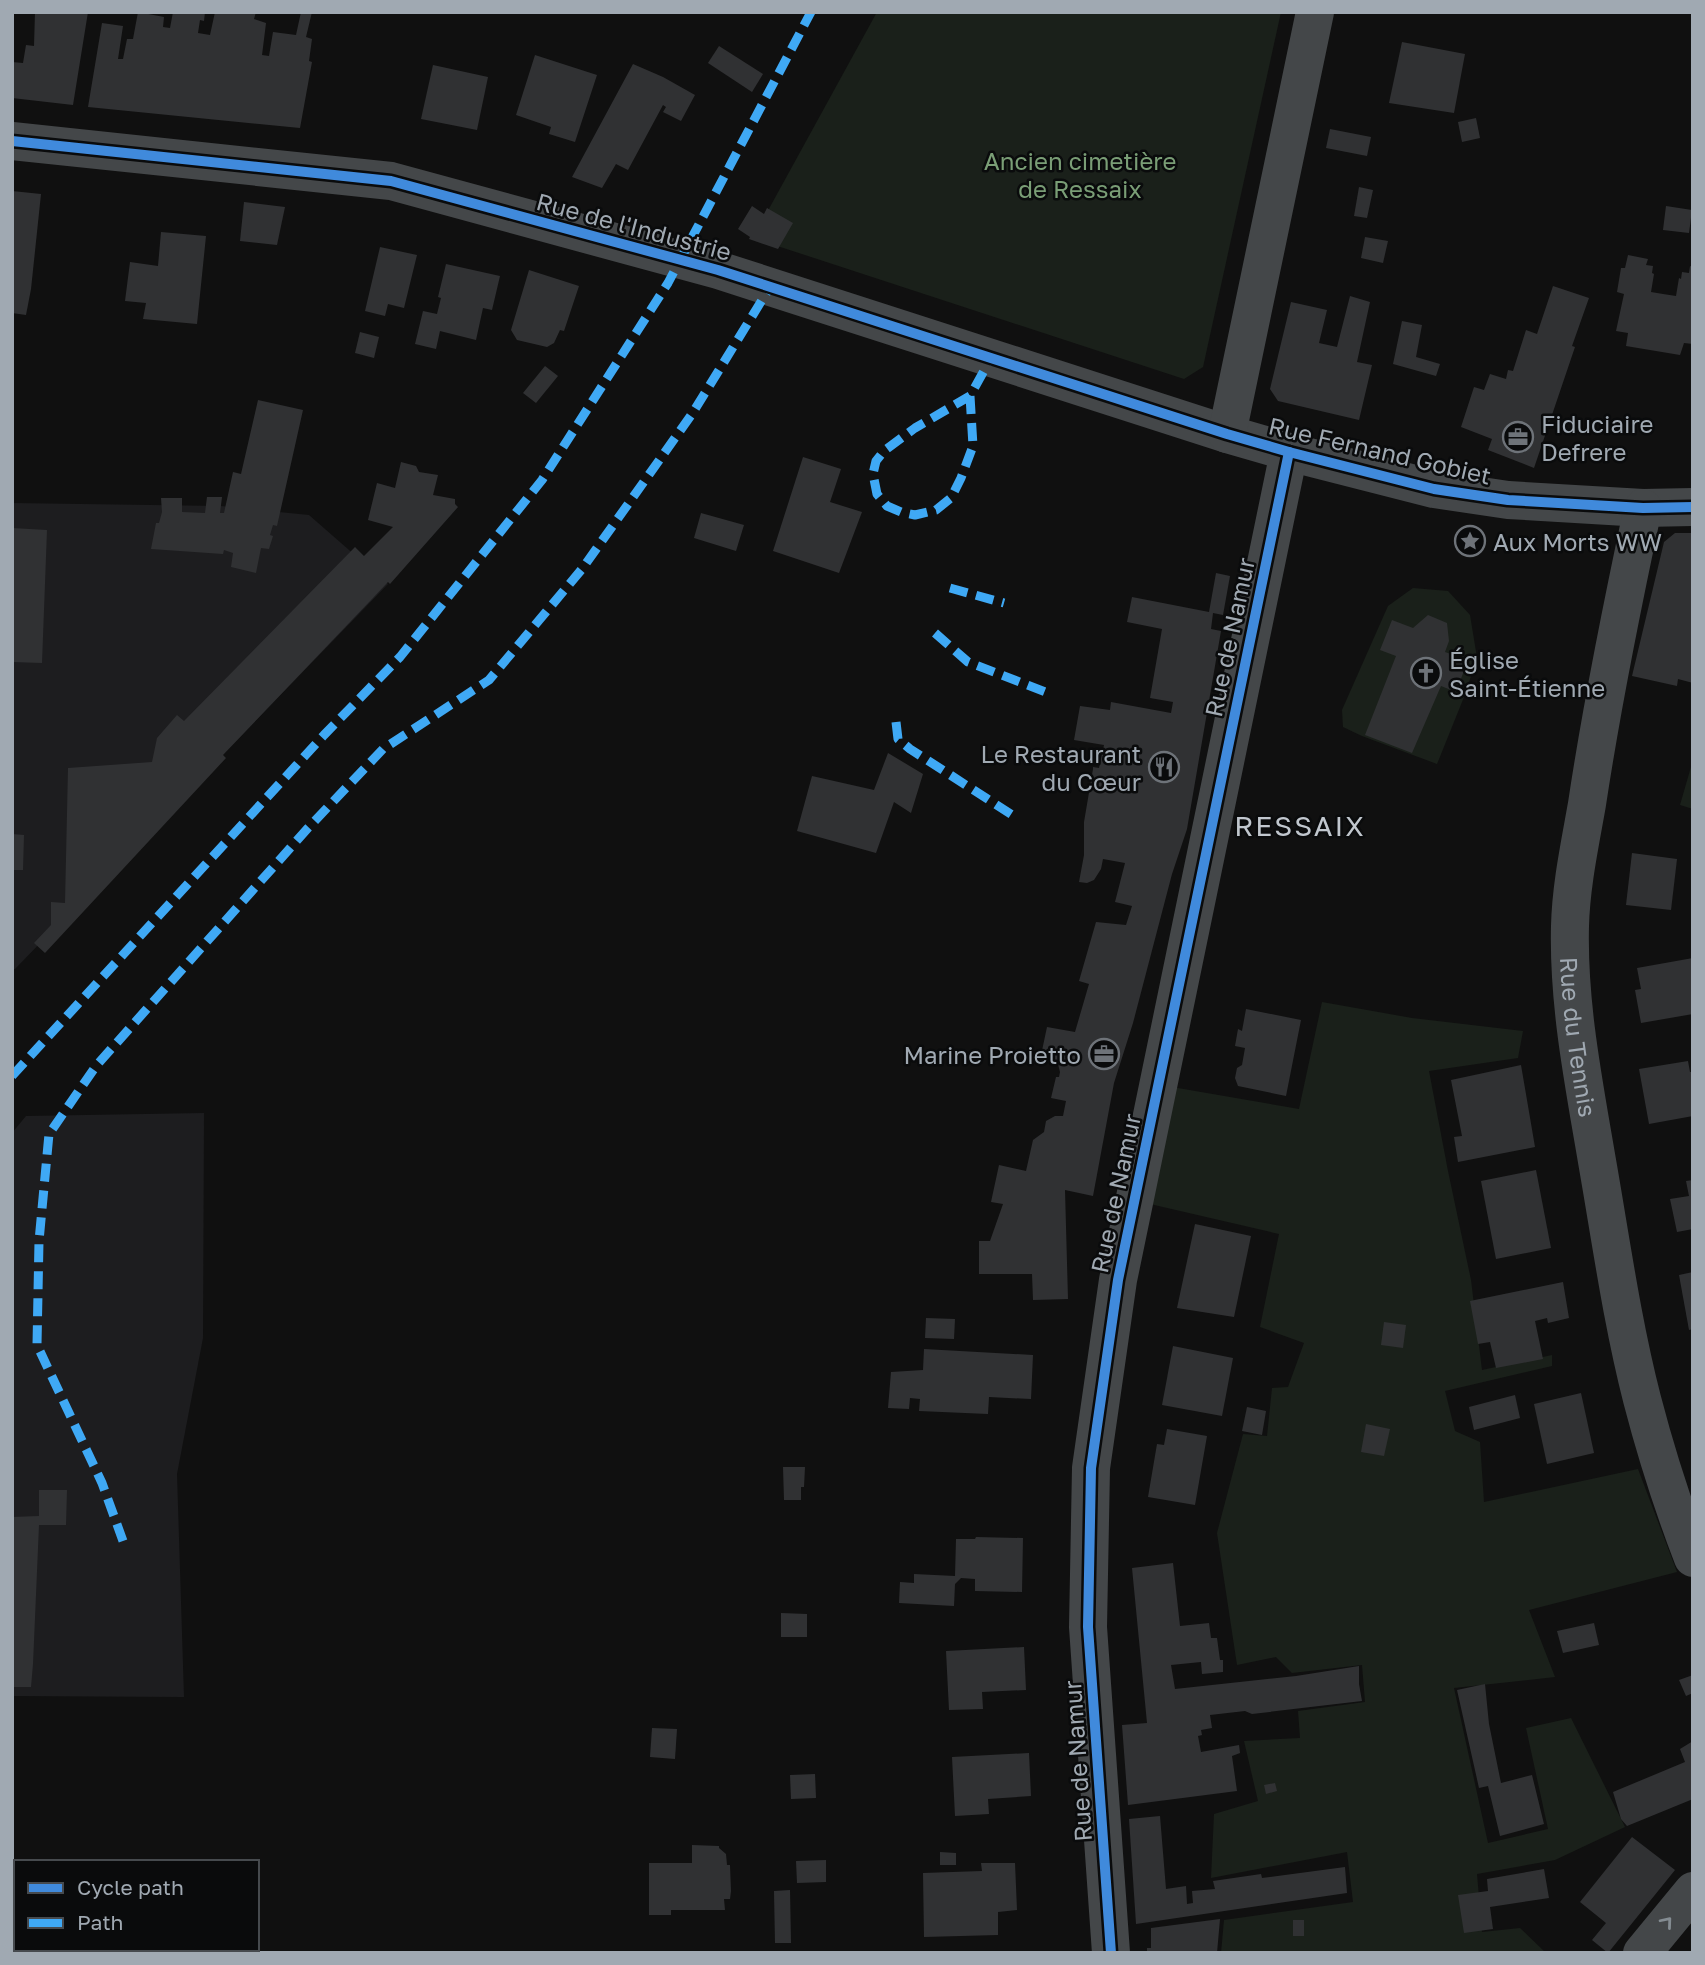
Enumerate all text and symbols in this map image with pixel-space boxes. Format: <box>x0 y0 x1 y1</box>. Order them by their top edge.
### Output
park label: Ancien cimetière de Ressaix <box>984 146 1176 203</box>
street label: Rue de l'Industrie <box>533 186 735 266</box>
place label: Fiduciaire Defrere <box>1541 409 1654 466</box>
street label: Rue Fernand Gobiet <box>1266 410 1494 490</box>
office icon: Fiduciaire Defrere <box>1501 420 1535 454</box>
place icon: Aux Morts WW <box>1453 524 1487 558</box>
place label: Aux Morts WW <box>1493 527 1662 556</box>
street label: Rue de Namur <box>1198 555 1260 719</box>
place label: Église Saint-Étienne <box>1449 645 1605 702</box>
church icon: Église Saint-Étienne <box>1409 656 1443 690</box>
place label: Le Restaurant du Cœur <box>980 739 1141 796</box>
restaurant icon: Le Restaurant du Cœur <box>1147 750 1181 784</box>
district label: RESSAIX <box>1234 809 1366 842</box>
street label: Rue du Tennis <box>1556 956 1604 1119</box>
office icon: Marine Proietto <box>1087 1037 1121 1071</box>
place label: Marine Proietto <box>903 1040 1081 1069</box>
street label: Rue de Namur <box>1084 1111 1146 1275</box>
street label: Rue de Namur <box>1057 1679 1097 1843</box>
legend <box>14 1860 259 1951</box>
text: Cycle path <box>77 1874 184 1900</box>
text: Path <box>77 1909 124 1935</box>
one-way arrow <box>1659 1917 1671 1930</box>

